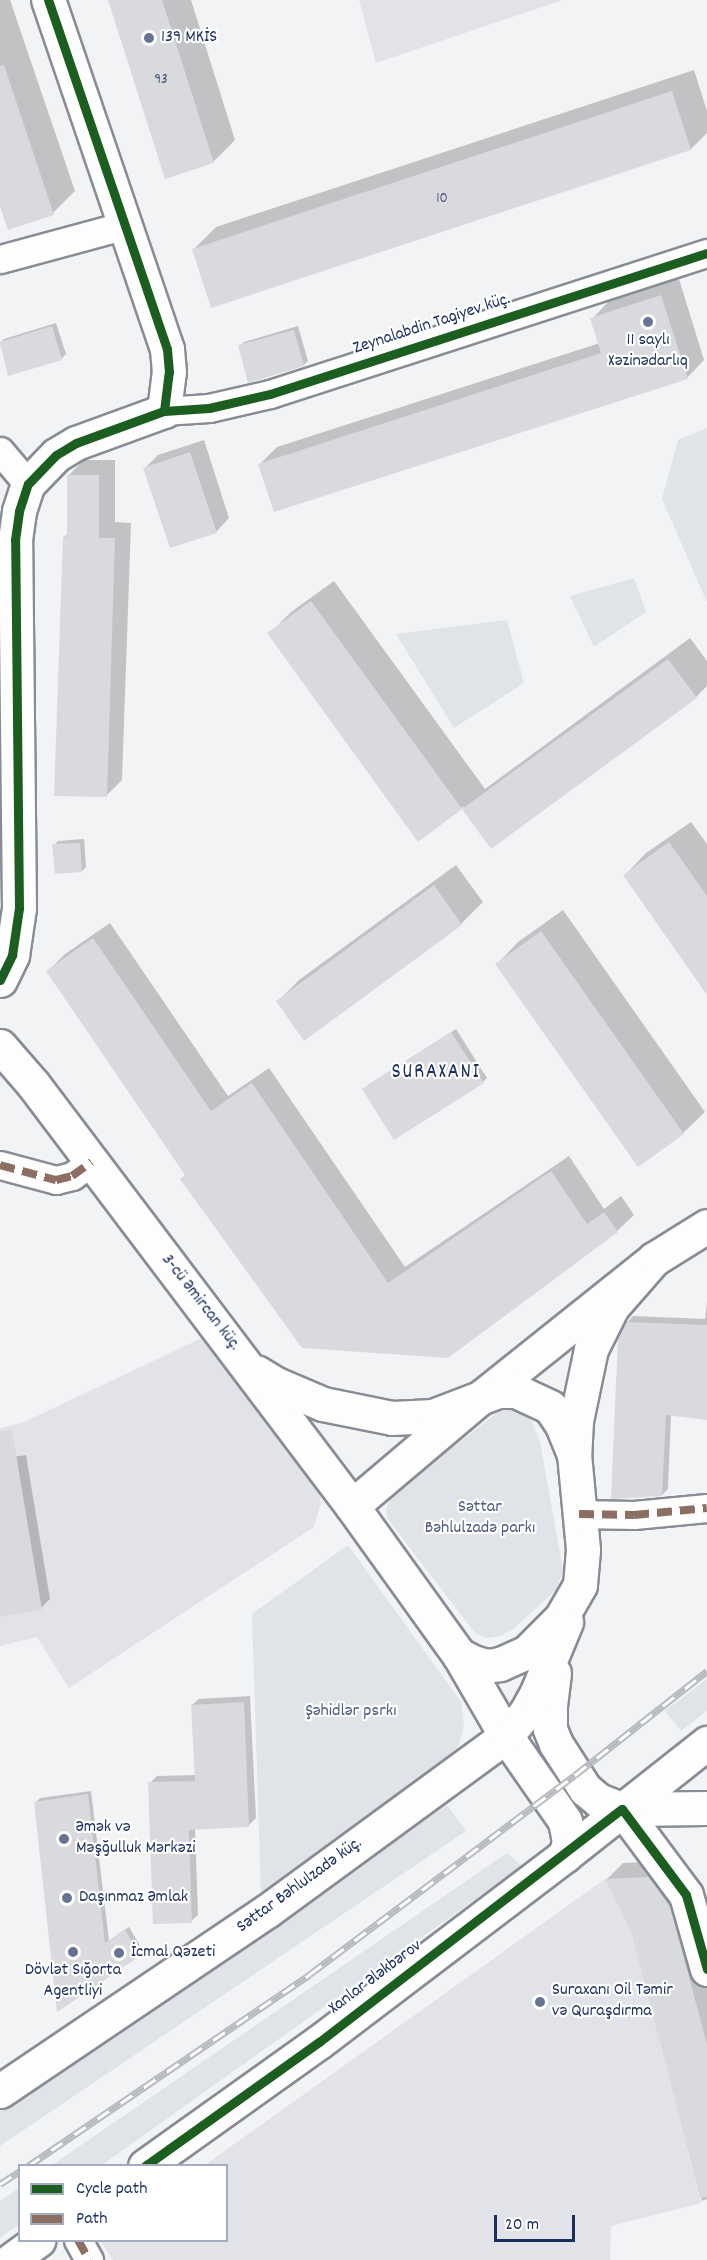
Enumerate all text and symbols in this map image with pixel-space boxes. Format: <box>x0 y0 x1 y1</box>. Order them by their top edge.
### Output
place label: 139 MKİS <box>161 27 217 49</box>
marker: 139 MKİS <box>142 31 156 45</box>
house number: 93 <box>154 72 168 90</box>
house number: 10 <box>436 191 448 209</box>
street label: Zeynalabdin Tagiyev küç. <box>351 289 513 361</box>
marker: 11 saylı Xəzinədarlıq <box>641 315 655 329</box>
place label: 11 saylı Xəzinədarlıq <box>608 331 688 374</box>
district label: SURAXANI <box>392 1060 480 1086</box>
street label: 3-cü Əmircan küç. <box>156 1250 244 1356</box>
park label: Səttar Bəhlulzadə parkı <box>425 1498 535 1540</box>
park label: Şəhidlər psrkı <box>305 1701 397 1723</box>
place label: Əmək və Məşğulluk Mərkəzi <box>76 1818 196 1860</box>
marker: Əmək və Məşğulluk Mərkəzi <box>57 1832 71 1846</box>
street label: Səttar Bəhlulzadə küç. <box>233 1833 367 1939</box>
place label: Daşınmaz Əmlak <box>79 1887 188 1909</box>
marker: Daşınmaz Əmlak <box>60 1891 74 1905</box>
street label: Xanlar Ələkbərov <box>325 1936 427 2020</box>
place label: İcmal Qəzeti <box>131 1942 215 1964</box>
marker: Dövlət Sığorta Agentliyi <box>66 1945 80 1959</box>
marker: İcmal Qəzeti <box>112 1946 126 1960</box>
place label: Dövlət Sığorta Agentliyi <box>25 1961 121 2004</box>
place label: Suraxanı Oil Təmir və Quraşdırma <box>552 1981 673 2024</box>
marker: Suraxanı Oil Təmir və Quraşdırma <box>533 1995 547 2009</box>
legend <box>18 2164 228 2242</box>
text: Cycle path <box>76 2177 147 2202</box>
scale bar <box>497 2203 578 2241</box>
text: Path <box>76 2207 108 2232</box>
text: 20 m <box>505 2213 539 2238</box>

